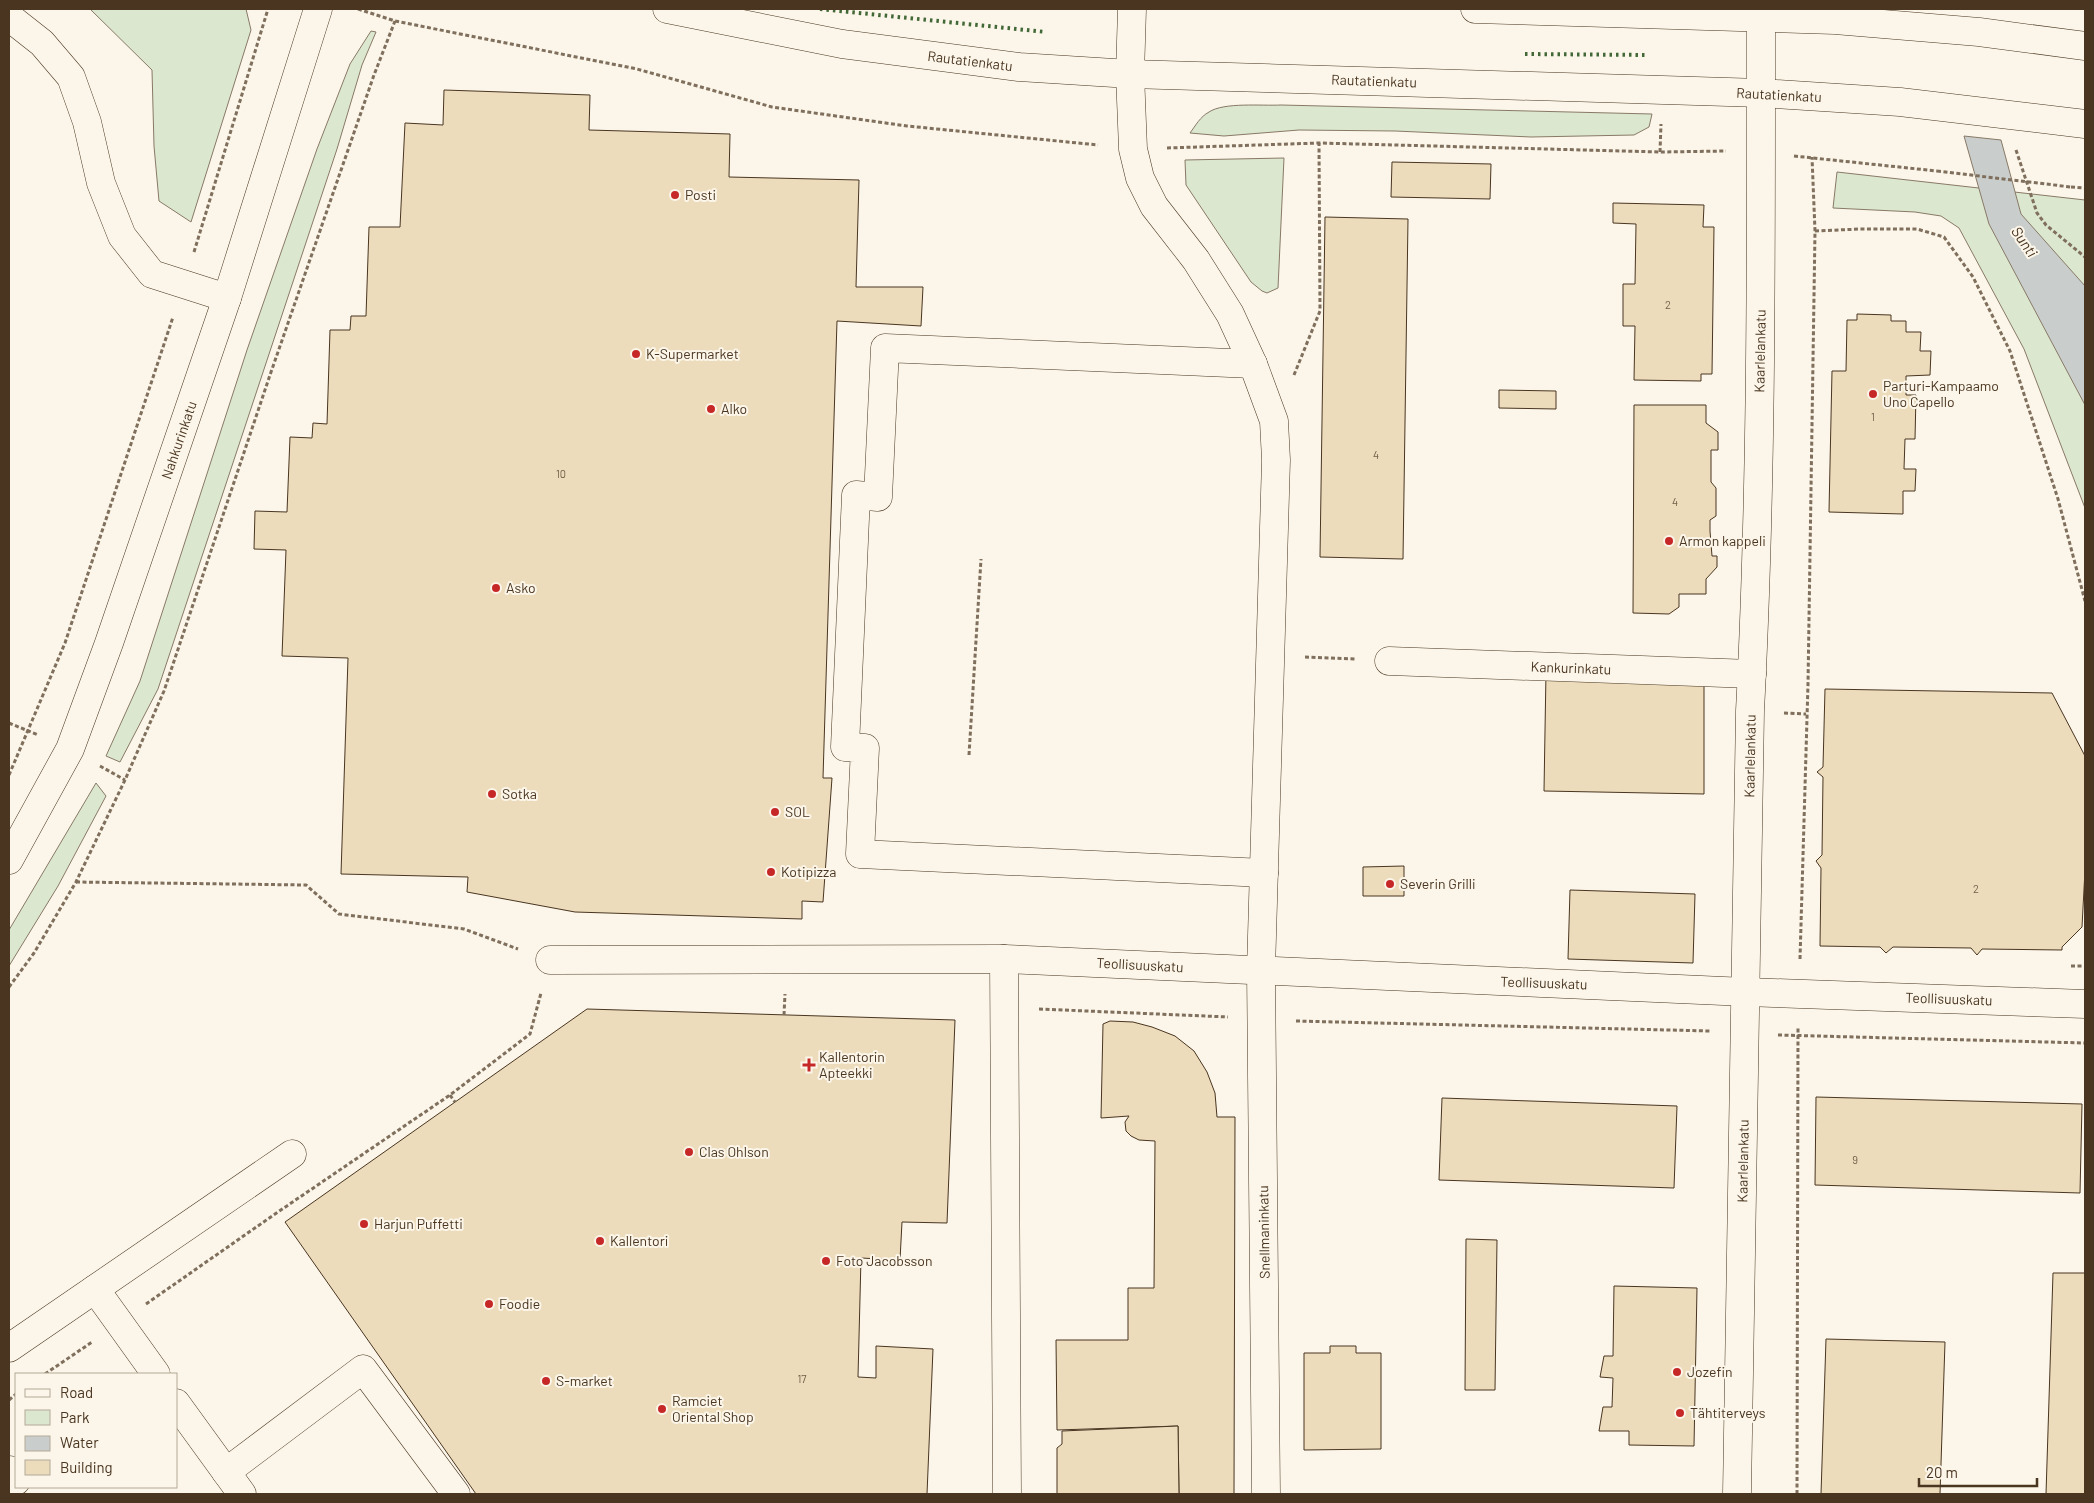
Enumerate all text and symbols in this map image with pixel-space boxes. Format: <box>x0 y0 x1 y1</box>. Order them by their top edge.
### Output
street label: Rautatienkatu <box>927 47 1014 74</box>
street label: Rautatienkatu <box>1331 71 1417 90</box>
street label: Rautatienkatu <box>1736 84 1822 105</box>
place label: Posti <box>685 186 716 203</box>
marker: Posti <box>669 189 681 201</box>
water label: Sunti <box>2008 223 2042 260</box>
house number: 2 <box>1665 298 1671 311</box>
street label: Kaarlelankatu <box>1750 309 1769 393</box>
place label: K-Supermarket <box>646 345 739 362</box>
marker: K-Supermarket <box>630 348 642 360</box>
place label: Parturi-Kampaamo Uno Capello <box>1883 377 1999 410</box>
marker: Parturi-Kampaamo Uno Capello <box>1867 388 1879 400</box>
street label: Nahkurinkatu <box>157 399 200 481</box>
place label: Alko <box>721 400 747 417</box>
marker: Alko <box>705 403 717 415</box>
house number: 1 <box>1871 410 1875 423</box>
house number: 4 <box>1373 448 1379 461</box>
house number: 10 <box>556 467 566 480</box>
house number: 4 <box>1672 495 1678 508</box>
place label: Armon kappeli <box>1679 532 1766 549</box>
marker: Armon kappeli <box>1663 535 1675 547</box>
place label: Asko <box>506 579 536 596</box>
marker: Asko <box>490 582 502 594</box>
street label: Kankurinkatu <box>1530 658 1612 677</box>
street label: Kaarlelankatu <box>1740 714 1759 798</box>
place label: Sotka <box>502 785 537 802</box>
marker: Sotka <box>486 788 498 800</box>
place label: SOL <box>785 803 810 820</box>
marker: SOL <box>769 806 781 818</box>
place label: Kotipizza <box>781 863 836 880</box>
marker: Kotipizza <box>765 866 777 878</box>
place label: Severin Grilli <box>1400 875 1476 892</box>
marker: Severin Grilli <box>1384 878 1396 890</box>
house number: 2 <box>1973 882 1979 895</box>
street label: Teollisuuskatu <box>1096 954 1184 975</box>
street label: Teollisuuskatu <box>1500 972 1588 993</box>
street label: Teollisuuskatu <box>1905 988 1993 1009</box>
place label: Kallentorin Apteekki <box>819 1048 885 1081</box>
marker: Kallentorin Apteekki <box>803 1059 815 1071</box>
street label: Kaarlelankatu <box>1733 1119 1752 1203</box>
place label: Clas Ohlson <box>699 1143 769 1160</box>
marker: Clas Ohlson <box>683 1146 695 1158</box>
house number: 9 <box>1852 1153 1858 1166</box>
street label: Snellmaninkatu <box>1254 1185 1273 1279</box>
place label: Harjun Puffetti <box>374 1215 463 1232</box>
marker: Harjun Puffetti <box>358 1218 370 1230</box>
place label: Kallentori <box>610 1232 668 1249</box>
marker: Kallentori <box>594 1235 606 1247</box>
place label: Foto Jacobsson <box>836 1252 932 1269</box>
marker: Foto Jacobsson <box>820 1255 832 1267</box>
place label: Foodie <box>499 1295 540 1312</box>
marker: Foodie <box>483 1298 495 1310</box>
place label: Jozefin <box>1687 1363 1733 1380</box>
marker: Jozefin <box>1671 1366 1683 1378</box>
place label: S-market <box>556 1372 613 1389</box>
house number: 17 <box>797 1372 807 1385</box>
legend <box>15 1373 178 1488</box>
marker: S-market <box>540 1375 552 1387</box>
text: Road <box>60 1383 93 1401</box>
place label: Ramciet Oriental Shop <box>672 1392 754 1425</box>
marker: Ramciet Oriental Shop <box>656 1403 668 1415</box>
place label: Tähtiterveys <box>1690 1404 1766 1421</box>
marker: Tähtiterveys <box>1674 1407 1686 1419</box>
text: Park <box>60 1408 90 1426</box>
text: Water <box>60 1433 99 1451</box>
scale bar <box>1919 1456 2036 1488</box>
text: Building <box>60 1458 113 1476</box>
text: 20 m <box>1926 1463 1958 1481</box>

